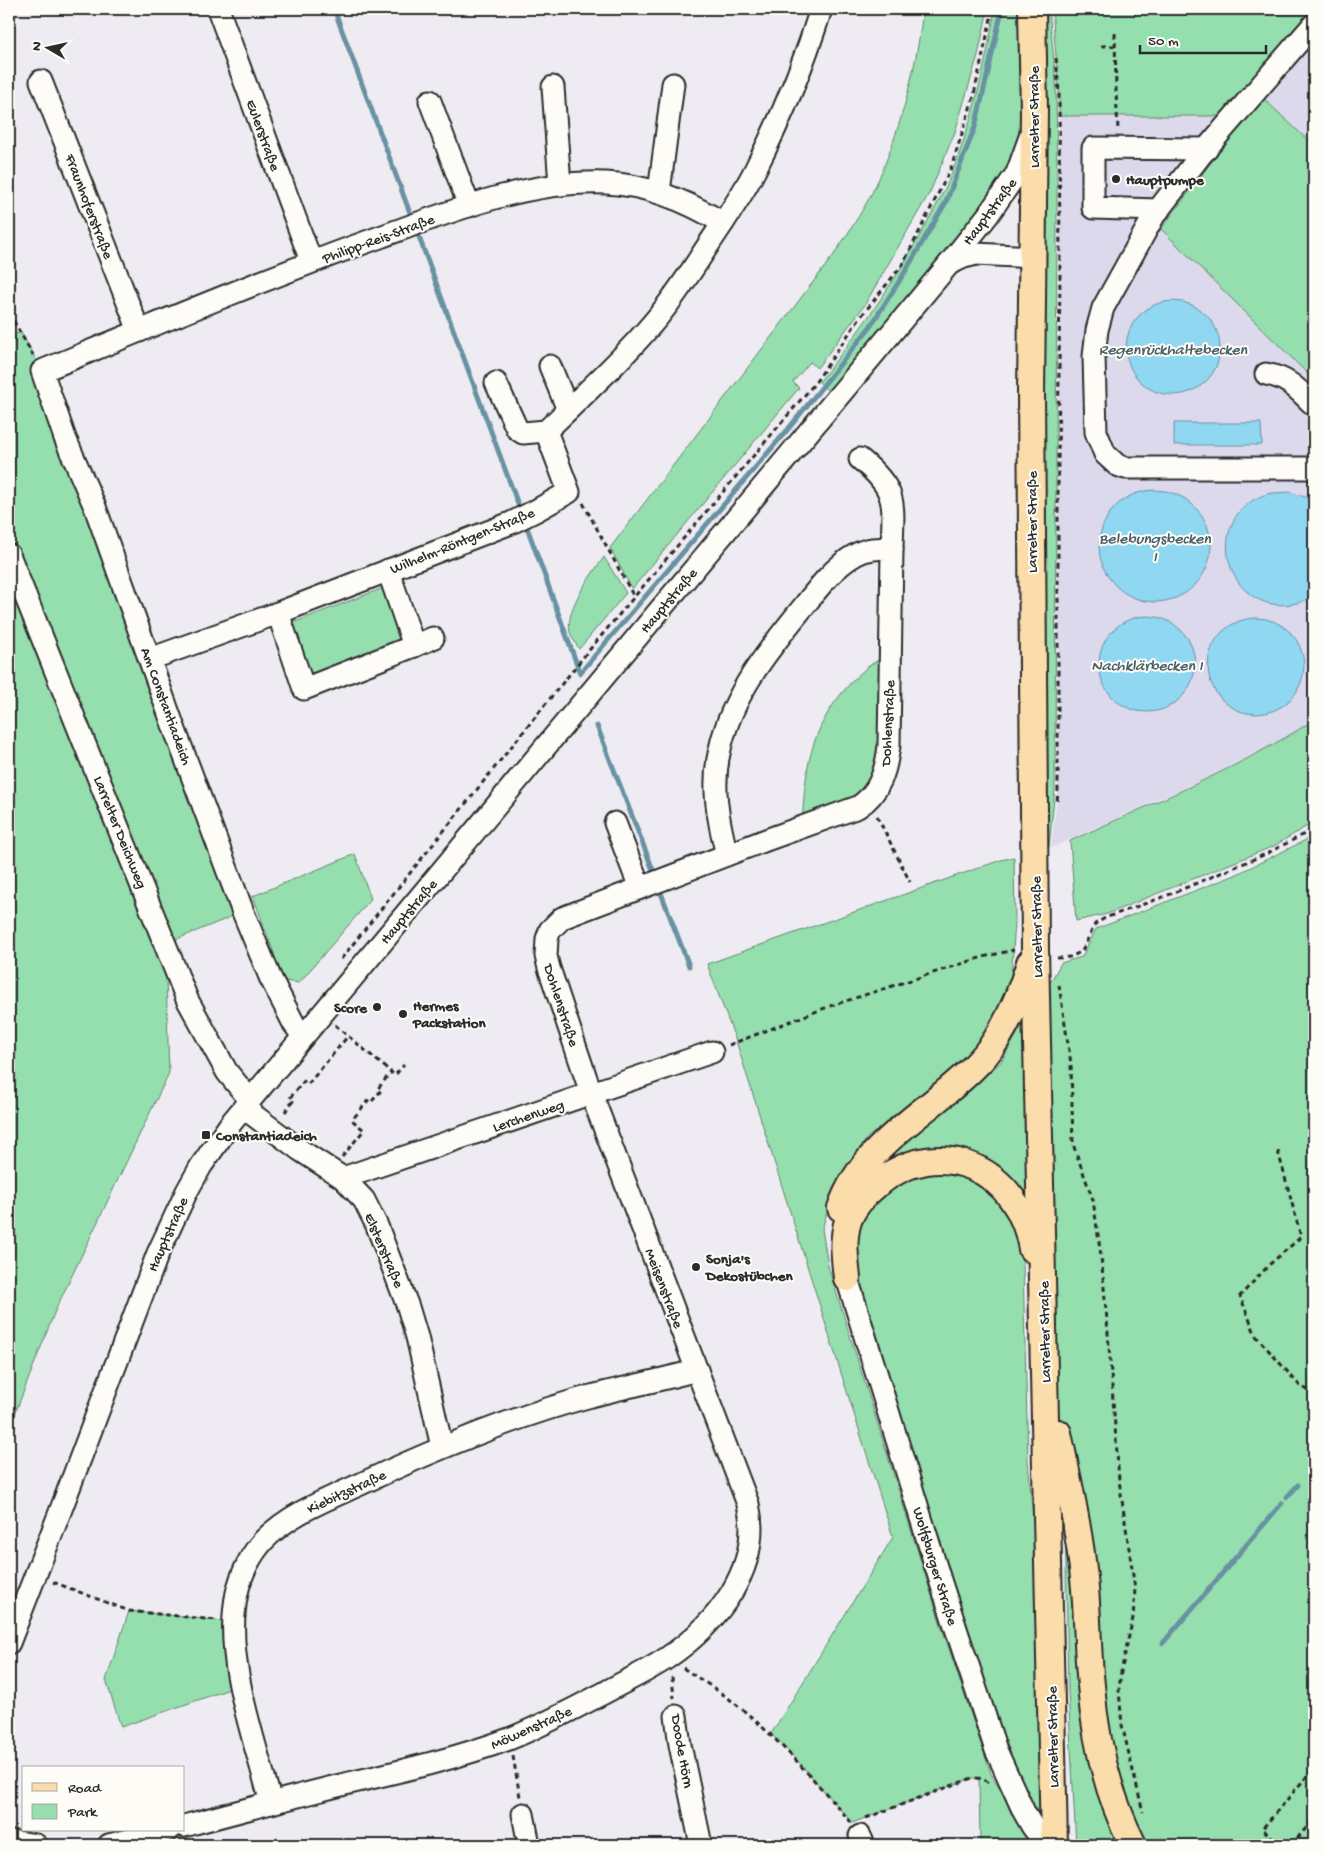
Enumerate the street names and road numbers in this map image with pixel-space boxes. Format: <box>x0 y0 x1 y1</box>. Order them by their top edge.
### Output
street label: Larrelter Straße <box>1026 66 1044 168</box>
street label: Eulerstraße <box>241 97 283 174</box>
street label: Fraunhoferstraße <box>59 151 117 262</box>
street label: Hauptstraße <box>959 175 1022 249</box>
street label: Philipp-Reis-Straße <box>319 211 438 269</box>
street label: Larrelter Straße <box>1024 471 1042 573</box>
street label: Wilhelm-Röntgen-Straße <box>388 505 538 579</box>
street label: Hauptstraße <box>637 565 702 638</box>
street label: Am Constantiadeich <box>135 645 195 768</box>
street label: Dohlenstraße <box>878 679 900 767</box>
street label: Larrelter Deichweg <box>88 774 150 892</box>
street label: Hauptstraße <box>377 876 442 949</box>
street label: Larrelter Straße <box>1028 876 1048 978</box>
street label: Dohlenstraße <box>538 961 582 1050</box>
street label: Lerchenweg <box>491 1096 567 1138</box>
street label: Hauptstraße <box>144 1195 193 1275</box>
street label: Elsterstraße <box>359 1211 407 1291</box>
street label: Meisenstraße <box>640 1246 687 1331</box>
street label: Larrelter Straße <box>1036 1281 1056 1383</box>
street label: Kiebitzstraße <box>304 1467 390 1519</box>
street label: Wolfsburger Straße <box>908 1505 961 1628</box>
street label: Larrelter Straße <box>1044 1686 1064 1788</box>
street label: Möwenstraße <box>488 1703 575 1755</box>
street label: Doode Hörn <box>666 1712 696 1789</box>

